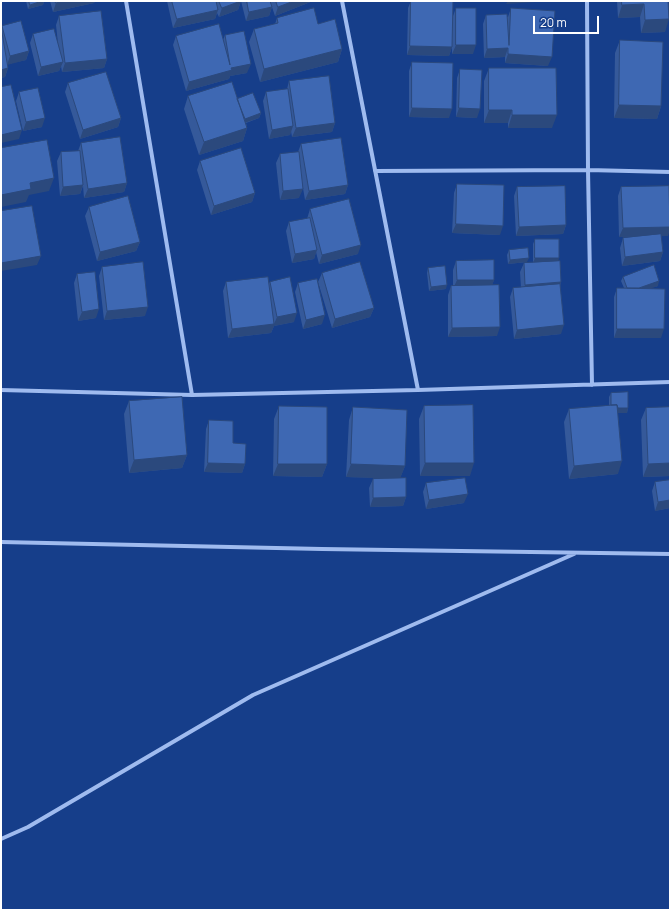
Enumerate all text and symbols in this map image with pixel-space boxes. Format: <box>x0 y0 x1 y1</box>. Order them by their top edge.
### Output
scale bar <box>535 8 601 34</box>
text: 20 m <box>540 14 567 31</box>

